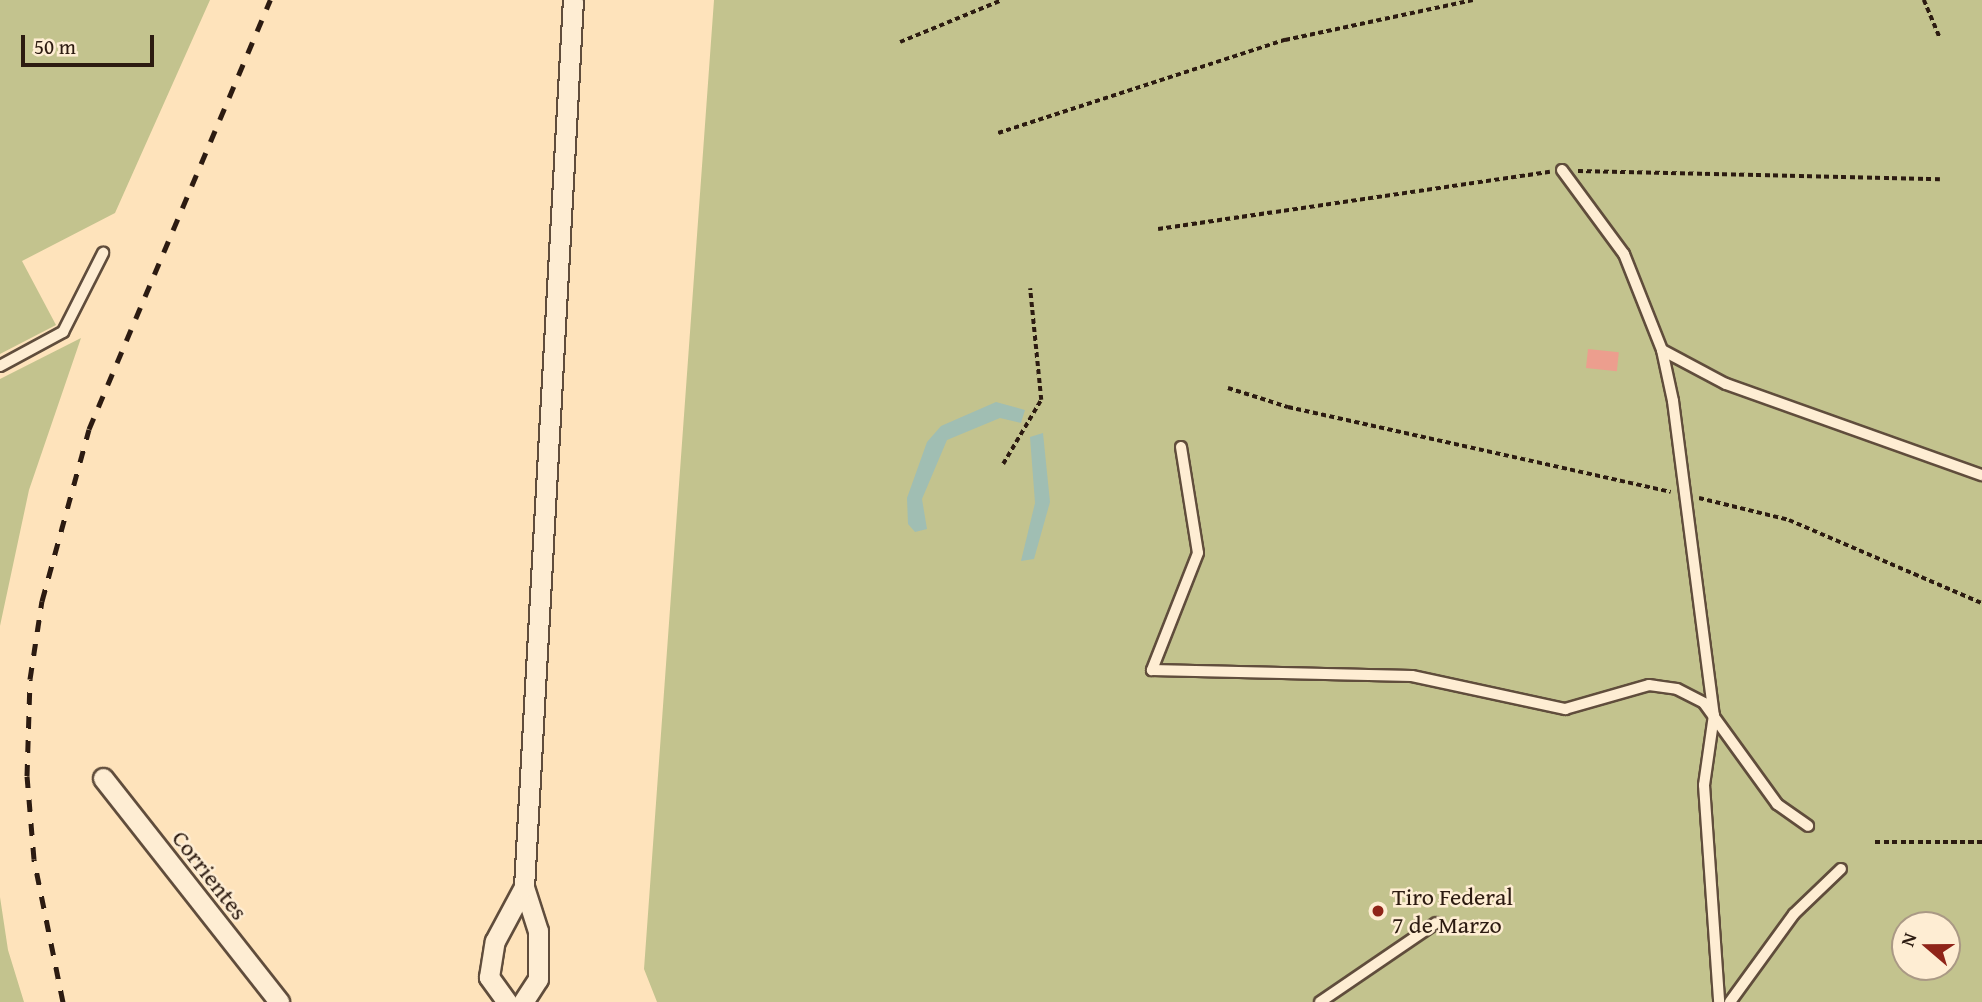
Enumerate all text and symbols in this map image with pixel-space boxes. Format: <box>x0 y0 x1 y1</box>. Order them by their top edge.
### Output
scale bar <box>24 21 158 65</box>
text: 50 m <box>34 31 76 62</box>
street label: Corrientes <box>166 824 254 926</box>
place label: Tiro Federal 7 de Marzo <box>1392 883 1513 939</box>
marker: Tiro Federal 7 de Marzo <box>1370 903 1386 919</box>
north arrow <box>1891 911 1961 981</box>
text: N <box>1893 929 1923 950</box>

